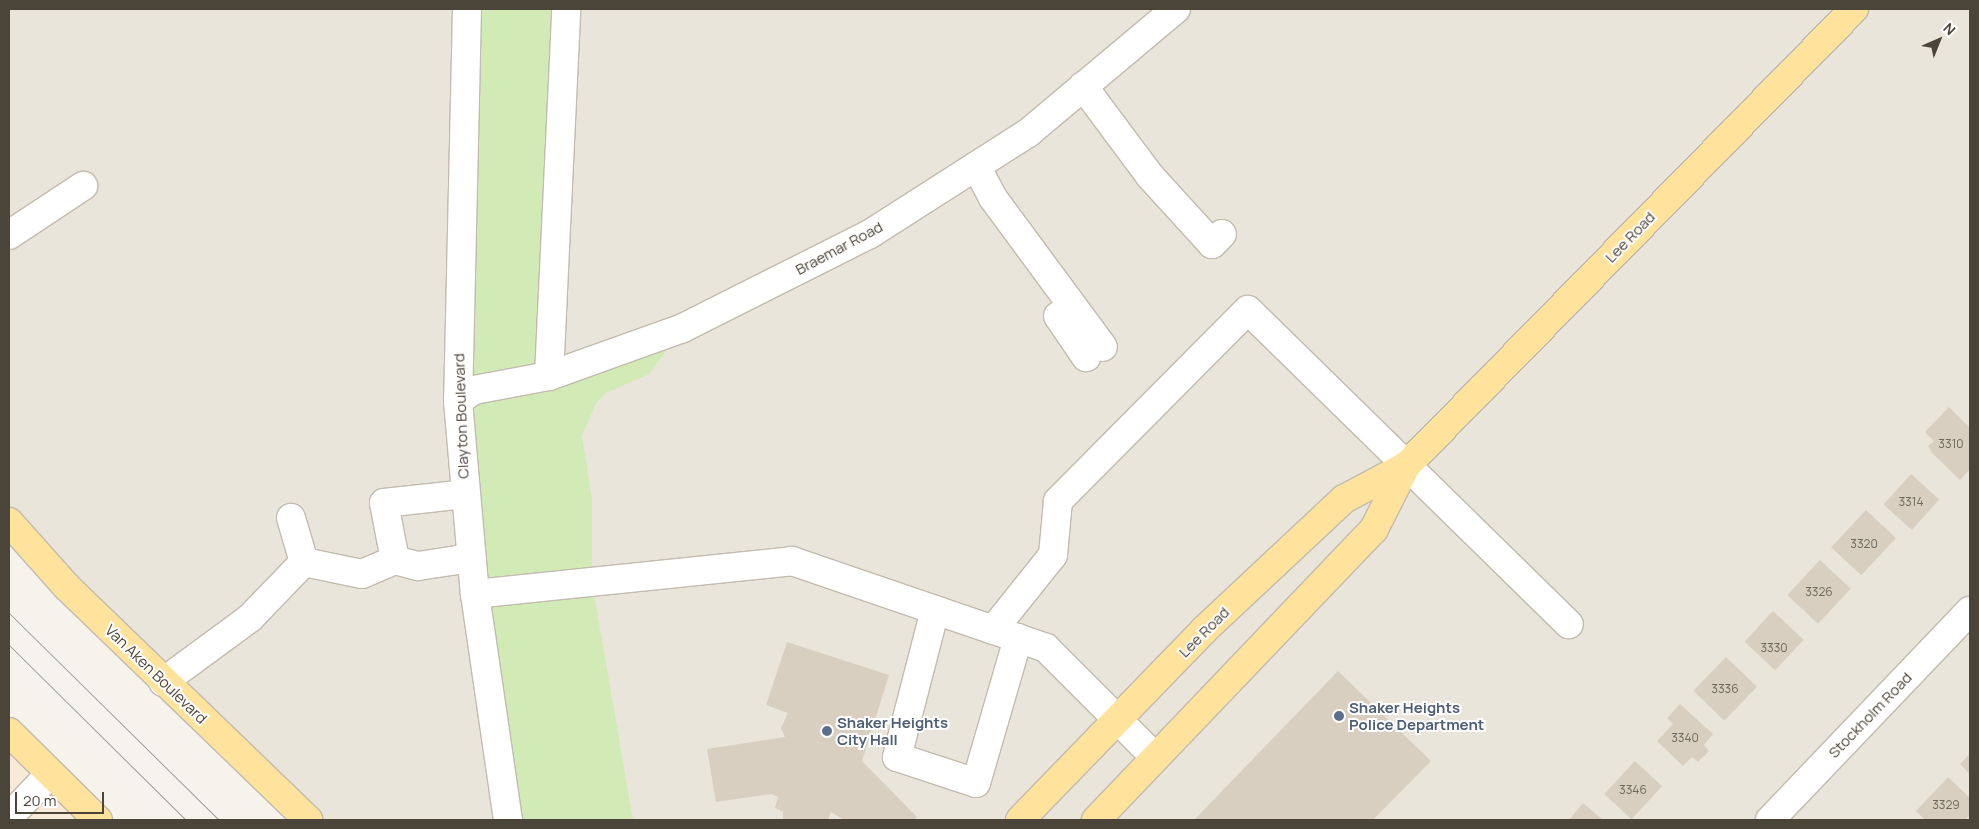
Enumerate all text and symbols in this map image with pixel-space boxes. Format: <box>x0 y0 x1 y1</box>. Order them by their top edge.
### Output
north arrow <box>1914 15 1964 65</box>
text: N <box>1940 19 1960 39</box>
street label: Lee Road <box>1601 208 1659 266</box>
street label: Braemar Road <box>792 217 886 279</box>
street label: Clayton Boulevard <box>450 353 472 479</box>
house number: 3310 <box>1938 437 1964 451</box>
house number: 3314 <box>1898 495 1924 509</box>
house number: 3320 <box>1850 537 1878 551</box>
house number: 3326 <box>1805 585 1833 599</box>
street label: Lee Road <box>1175 603 1233 661</box>
street label: Van Aken Boulevard <box>101 621 211 727</box>
house number: 3330 <box>1760 641 1788 655</box>
street label: Stockholm Road <box>1825 668 1915 762</box>
house number: 3336 <box>1711 682 1739 696</box>
place label: Shaker Heights Police Department <box>1349 698 1484 733</box>
marker: Shaker Heights Police Department <box>1333 710 1345 722</box>
place label: Shaker Heights City Hall <box>837 713 948 748</box>
marker: Shaker Heights City Hall <box>821 725 833 737</box>
house number: 3340 <box>1671 731 1699 745</box>
scale bar <box>18 782 106 814</box>
house number: 3346 <box>1619 783 1647 797</box>
text: 20 m <box>23 790 56 811</box>
house number: 3329 <box>1932 798 1960 812</box>

